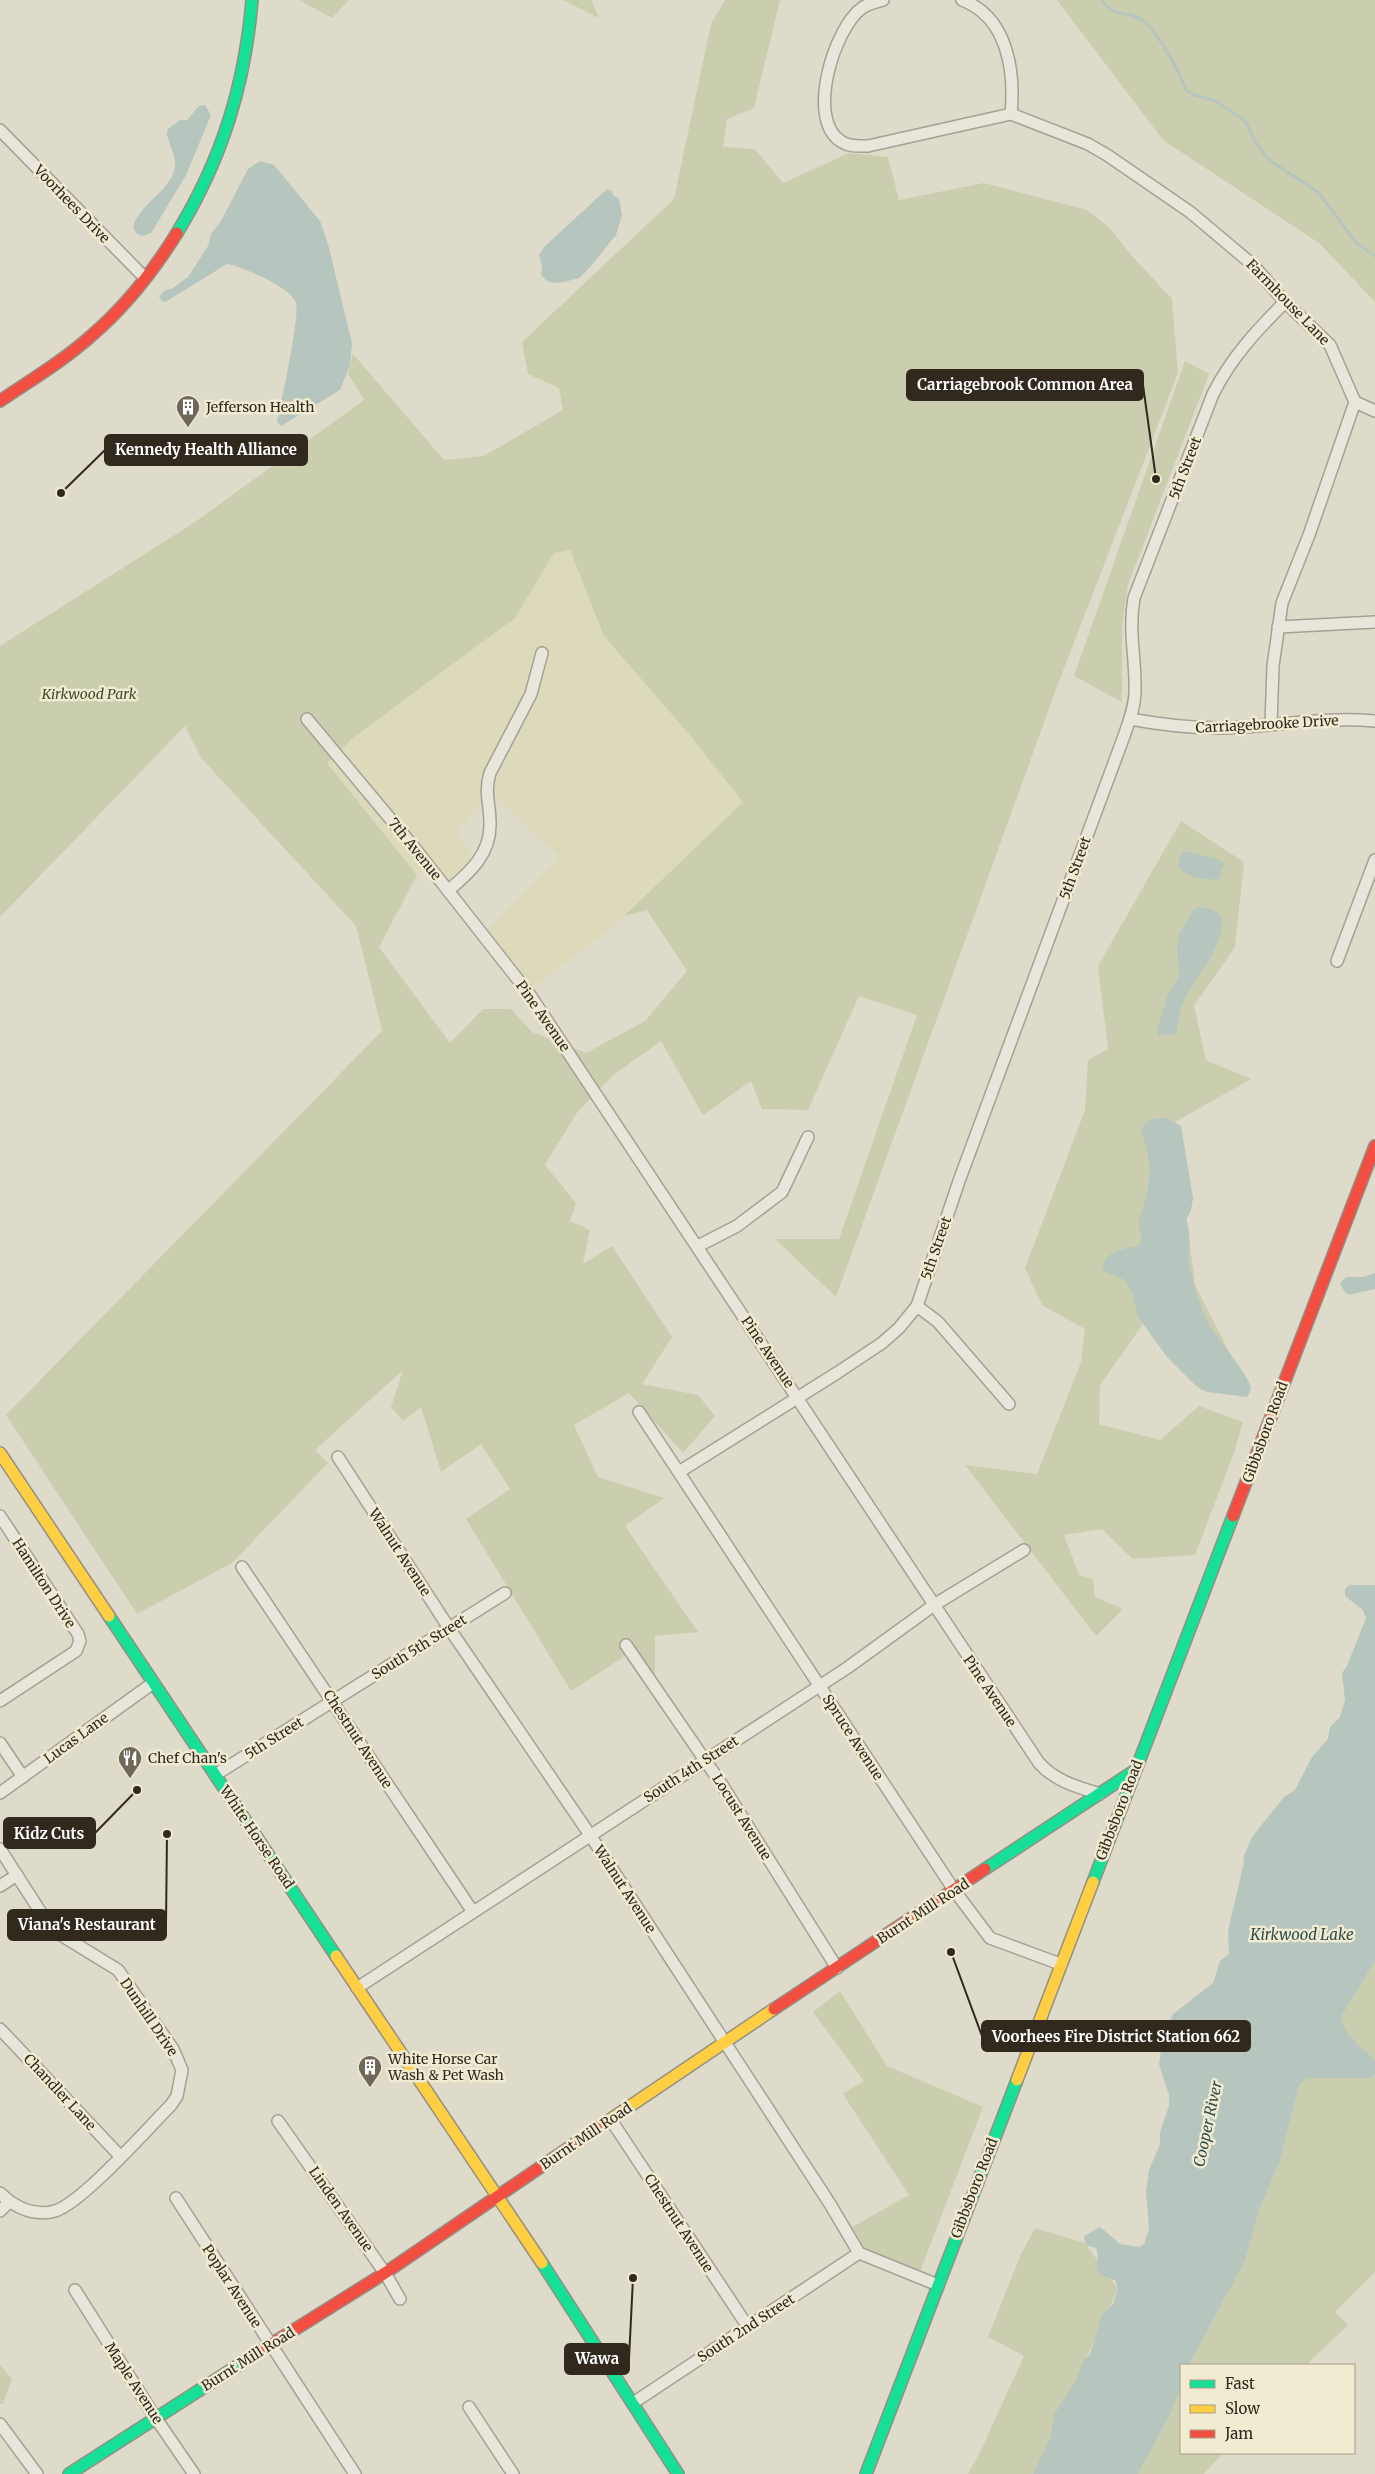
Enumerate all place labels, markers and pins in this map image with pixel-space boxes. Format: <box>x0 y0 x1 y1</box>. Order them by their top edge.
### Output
callout: Carriagebrook Common Area <box>907 370 1143 400</box>
building icon: Jefferson Health <box>175 394 201 428</box>
place label: Jefferson Health <box>205 398 314 416</box>
callout: Kennedy Health Alliance <box>105 435 307 465</box>
restaurant icon: Chef Chan's <box>117 1745 143 1779</box>
place label: Chef Chan's <box>148 1749 227 1767</box>
callout: Kidz Cuts <box>4 1818 95 1848</box>
callout: Viana's Restaurant <box>8 1910 166 1940</box>
callout: Voorhees Fire District Station 662 <box>982 2021 1250 2051</box>
place label: White Horse Car Wash & Pet Wash <box>387 2050 504 2084</box>
building icon: White Horse Car Wash & Pet Wash <box>357 2054 383 2088</box>
callout: Wawa <box>565 2344 629 2374</box>

